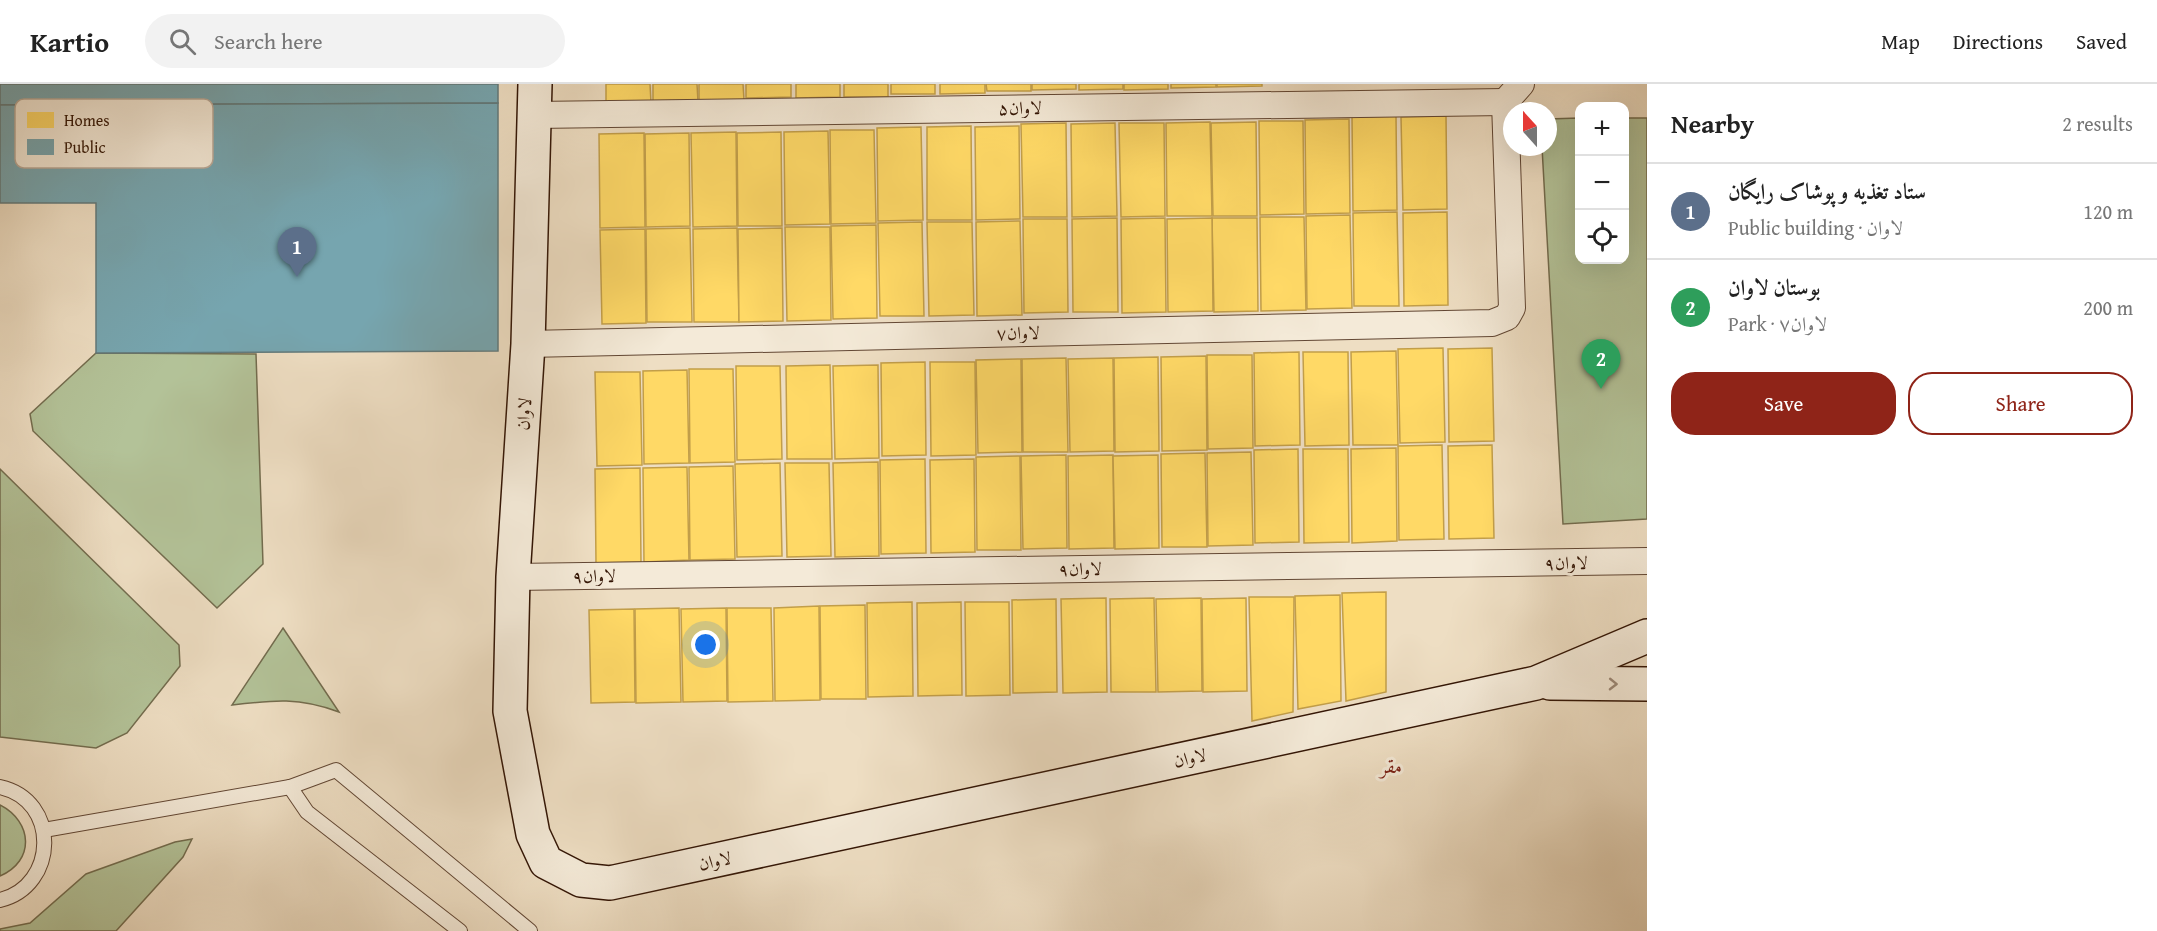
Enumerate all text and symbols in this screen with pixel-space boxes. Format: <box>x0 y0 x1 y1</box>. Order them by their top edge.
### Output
search box <box>145 14 565 68</box>
text: Kartio <box>30 21 109 62</box>
icon: search <box>166 25 199 58</box>
text: Search here <box>214 25 323 57</box>
text: Map <box>1881 26 1920 57</box>
text: Directions <box>1953 26 2043 57</box>
text: Saved <box>2076 26 2127 57</box>
street label: ۵لاوان <box>998 94 1042 121</box>
legend <box>15 99 213 168</box>
north arrow <box>1503 102 1557 156</box>
map controls <box>1575 102 1629 264</box>
button: + <box>1575 102 1629 156</box>
text: Nearby <box>1671 104 1754 143</box>
text: Homes <box>64 108 110 132</box>
text: 2 results <box>2062 109 2133 138</box>
text: Public <box>64 135 106 159</box>
button: − <box>1575 156 1629 210</box>
text: ستاد تغذیه و پوشاک رایگان <box>1728 175 1926 207</box>
text: 1 <box>1685 197 1696 226</box>
text: 120 m <box>2083 197 2133 226</box>
button: locate <box>1575 210 1629 264</box>
text: Public building · لاوان <box>1728 213 1903 242</box>
pin: 1 <box>278 228 316 277</box>
text: بوستان لاوان <box>1728 271 1820 303</box>
text: 2 <box>1685 293 1696 322</box>
text: 200 m <box>2083 293 2133 322</box>
text: Park · ۷لاوان <box>1728 309 1827 338</box>
street label: ۷لاوان <box>996 319 1040 346</box>
pin: 2 <box>1582 340 1620 389</box>
button: Save <box>1671 372 1896 435</box>
button: Share <box>1908 372 2133 435</box>
street label: لاوان <box>509 397 538 431</box>
street label: ۹لاوان <box>1544 549 1588 576</box>
street label: ۹لاوان <box>1058 555 1102 582</box>
street label: ۹لاوان <box>572 562 616 589</box>
your location <box>691 630 720 659</box>
one-way arrow <box>1608 677 1617 690</box>
street label: لاوان <box>1171 741 1209 774</box>
district label: مقر <box>1378 751 1402 780</box>
street label: لاوان <box>696 844 734 877</box>

